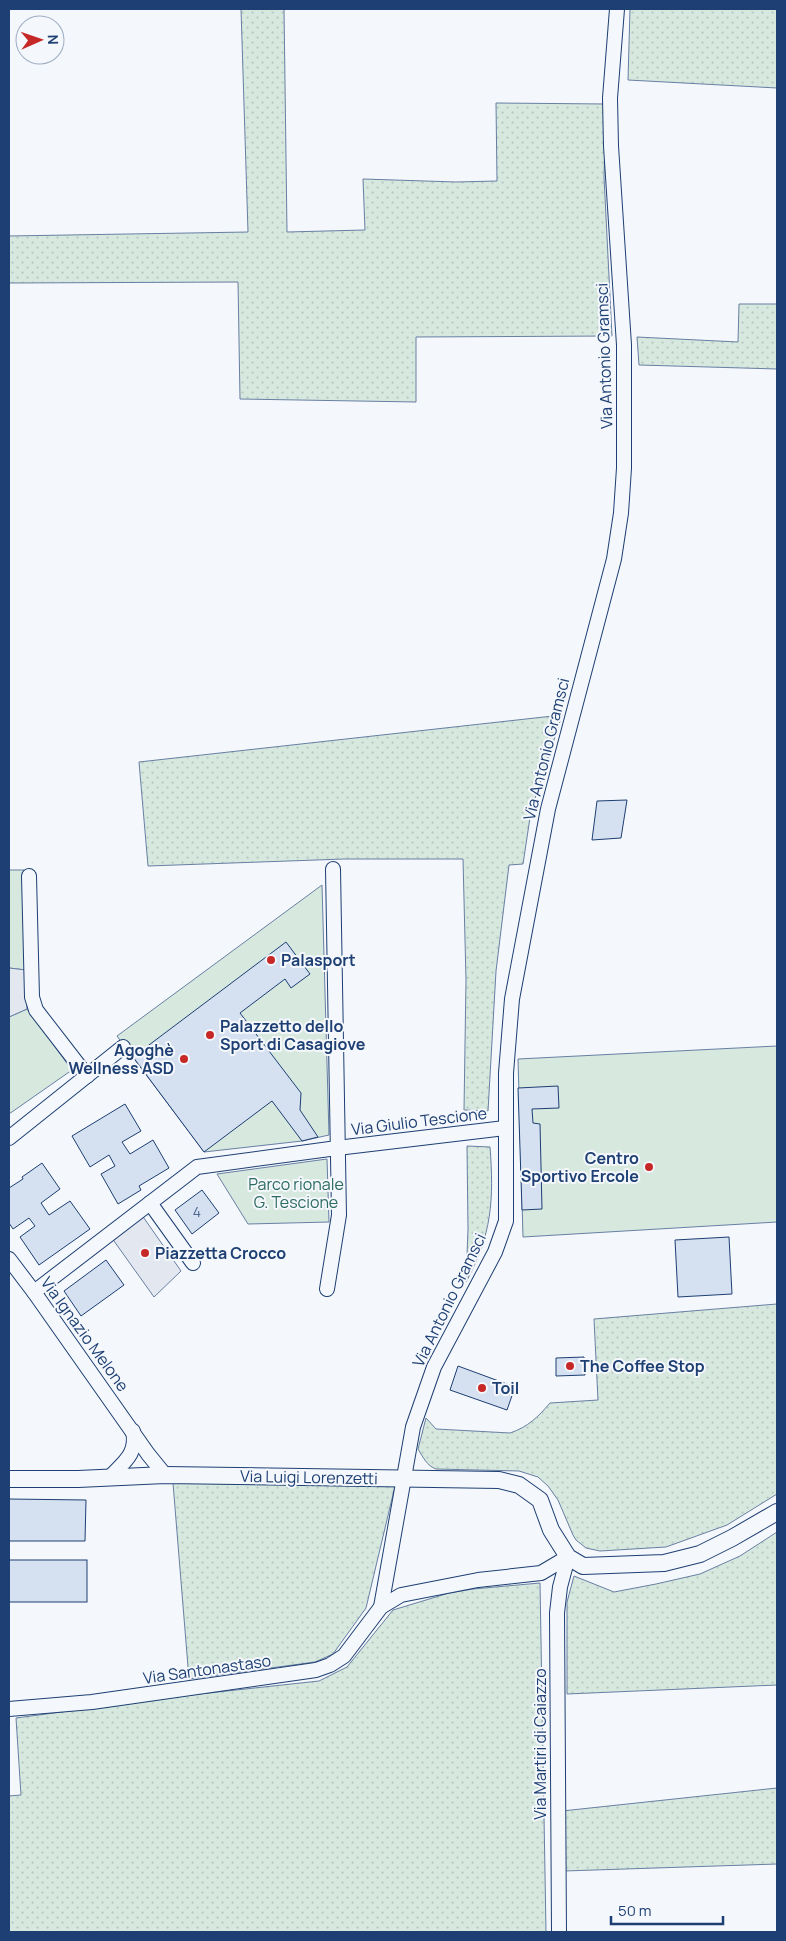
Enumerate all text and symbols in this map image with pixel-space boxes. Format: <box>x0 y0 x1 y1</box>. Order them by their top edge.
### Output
north arrow <box>15 15 65 65</box>
text: N <box>44 34 63 45</box>
street label: Via Antonio Gramsci <box>590 283 618 429</box>
street label: Via Antonio Gramsci <box>518 675 574 823</box>
place label: Palasport <box>281 949 356 971</box>
marker: Palasport <box>265 954 277 966</box>
place label: Palazzetto dello Sport di Casagiove <box>220 1015 366 1055</box>
marker: Palazzetto dello Sport di Casagiove <box>204 1029 216 1041</box>
place label: Agoghè Wellness ASD <box>69 1039 174 1079</box>
marker: Agoghè Wellness ASD <box>178 1053 190 1065</box>
street label: Via Giulio Tescione <box>350 1102 488 1140</box>
place label: Centro Sportivo Ercole <box>521 1147 639 1187</box>
marker: Centro Sportivo Ercole <box>643 1161 655 1173</box>
park label: Parco rionale G. Tescione <box>248 1173 344 1213</box>
house number: 4 <box>193 1202 201 1221</box>
street label: Via Antonio Gramsci <box>407 1229 491 1371</box>
place label: Piazzetta Crocco <box>155 1242 286 1264</box>
marker: Piazzetta Crocco <box>139 1247 151 1259</box>
street label: Via Ignazio Melone <box>36 1272 134 1396</box>
place label: The Coffee Stop <box>580 1355 705 1377</box>
marker: The Coffee Stop <box>564 1360 576 1372</box>
place label: Toil <box>492 1377 519 1399</box>
marker: Toil <box>476 1382 488 1394</box>
street label: Via Luigi Lorenzetti <box>240 1465 378 1489</box>
street label: Via Santonastaso <box>142 1649 272 1689</box>
street label: Via Martiri di Caiazzo <box>529 1668 551 1820</box>
scale bar <box>611 1894 724 1926</box>
text: 50 m <box>618 1900 652 1921</box>

